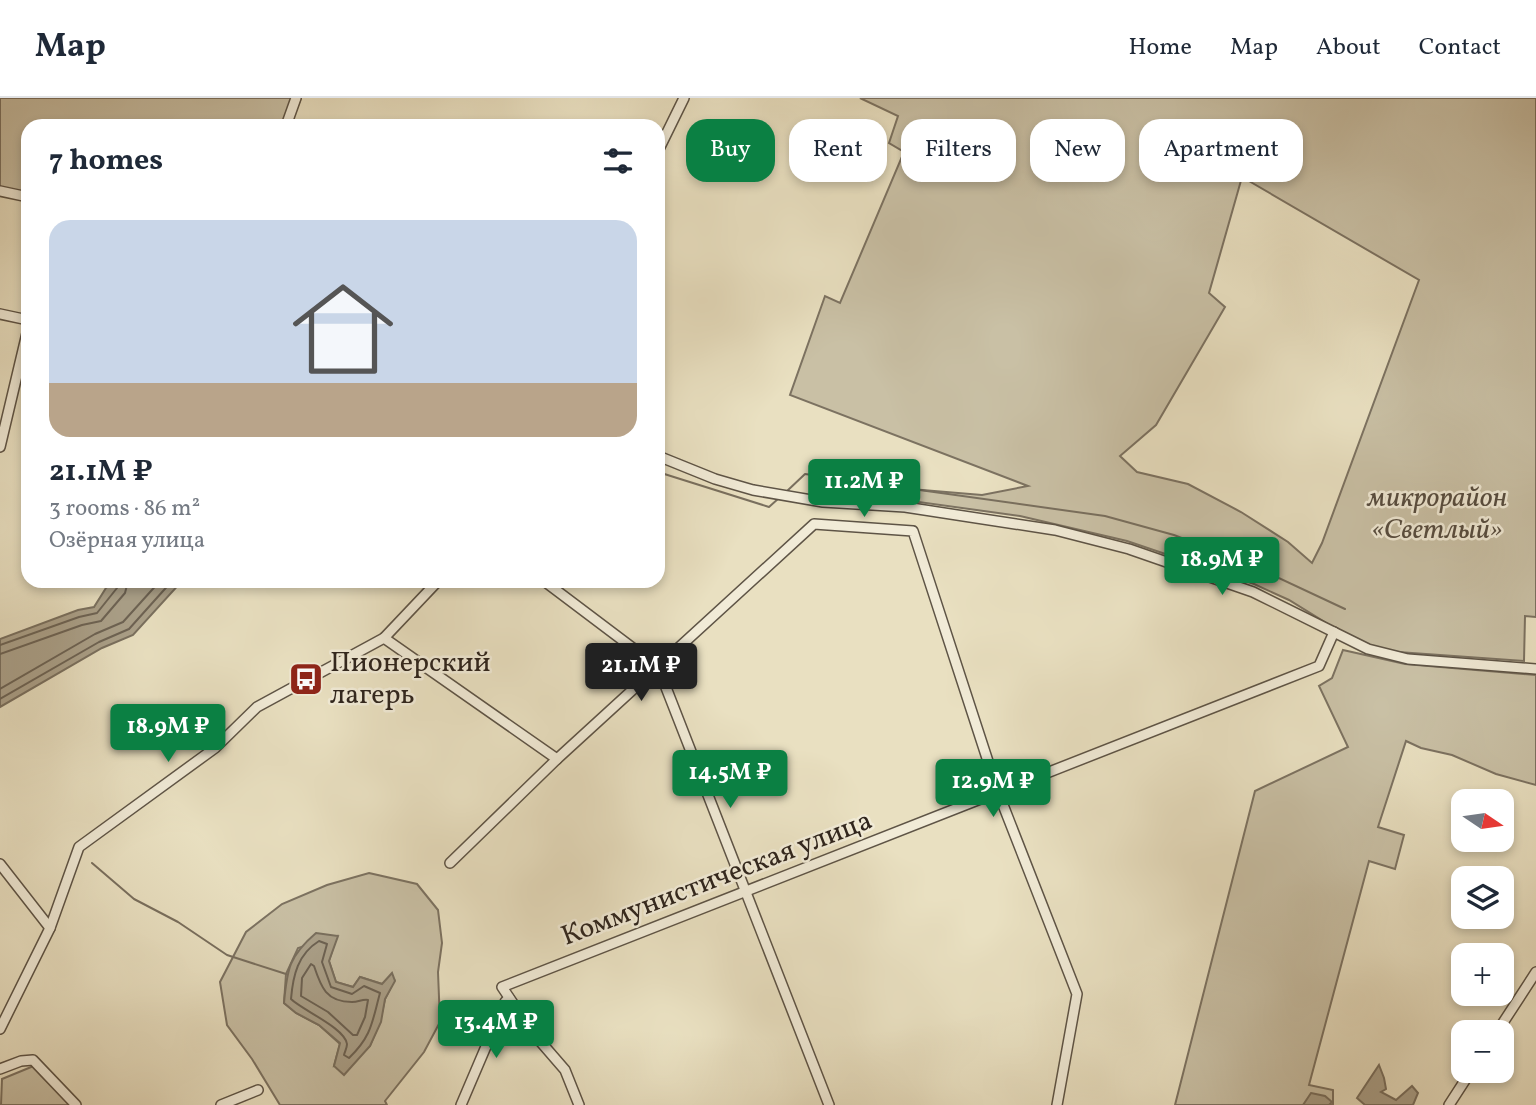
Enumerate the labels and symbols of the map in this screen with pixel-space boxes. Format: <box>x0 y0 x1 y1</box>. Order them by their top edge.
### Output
pin: 11.2M ₽ <box>799 460 929 519</box>
park label: микрорайон «Светлый» <box>1366 479 1507 550</box>
pin: 18.9M ₽ <box>1157 538 1287 597</box>
place label: Пионерский лагерь <box>330 644 491 715</box>
pin: 21.1M ₽ <box>576 644 706 703</box>
bus stop icon: Пионерский лагерь <box>287 660 325 698</box>
pin: 18.9M ₽ <box>103 704 233 764</box>
pin: 14.5M ₽ <box>665 750 795 810</box>
pin: 12.9M ₽ <box>928 760 1058 819</box>
north arrow <box>1451 789 1514 852</box>
street label: Коммунистическая улица <box>556 802 878 956</box>
pin: 13.4M ₽ <box>431 1000 561 1060</box>

